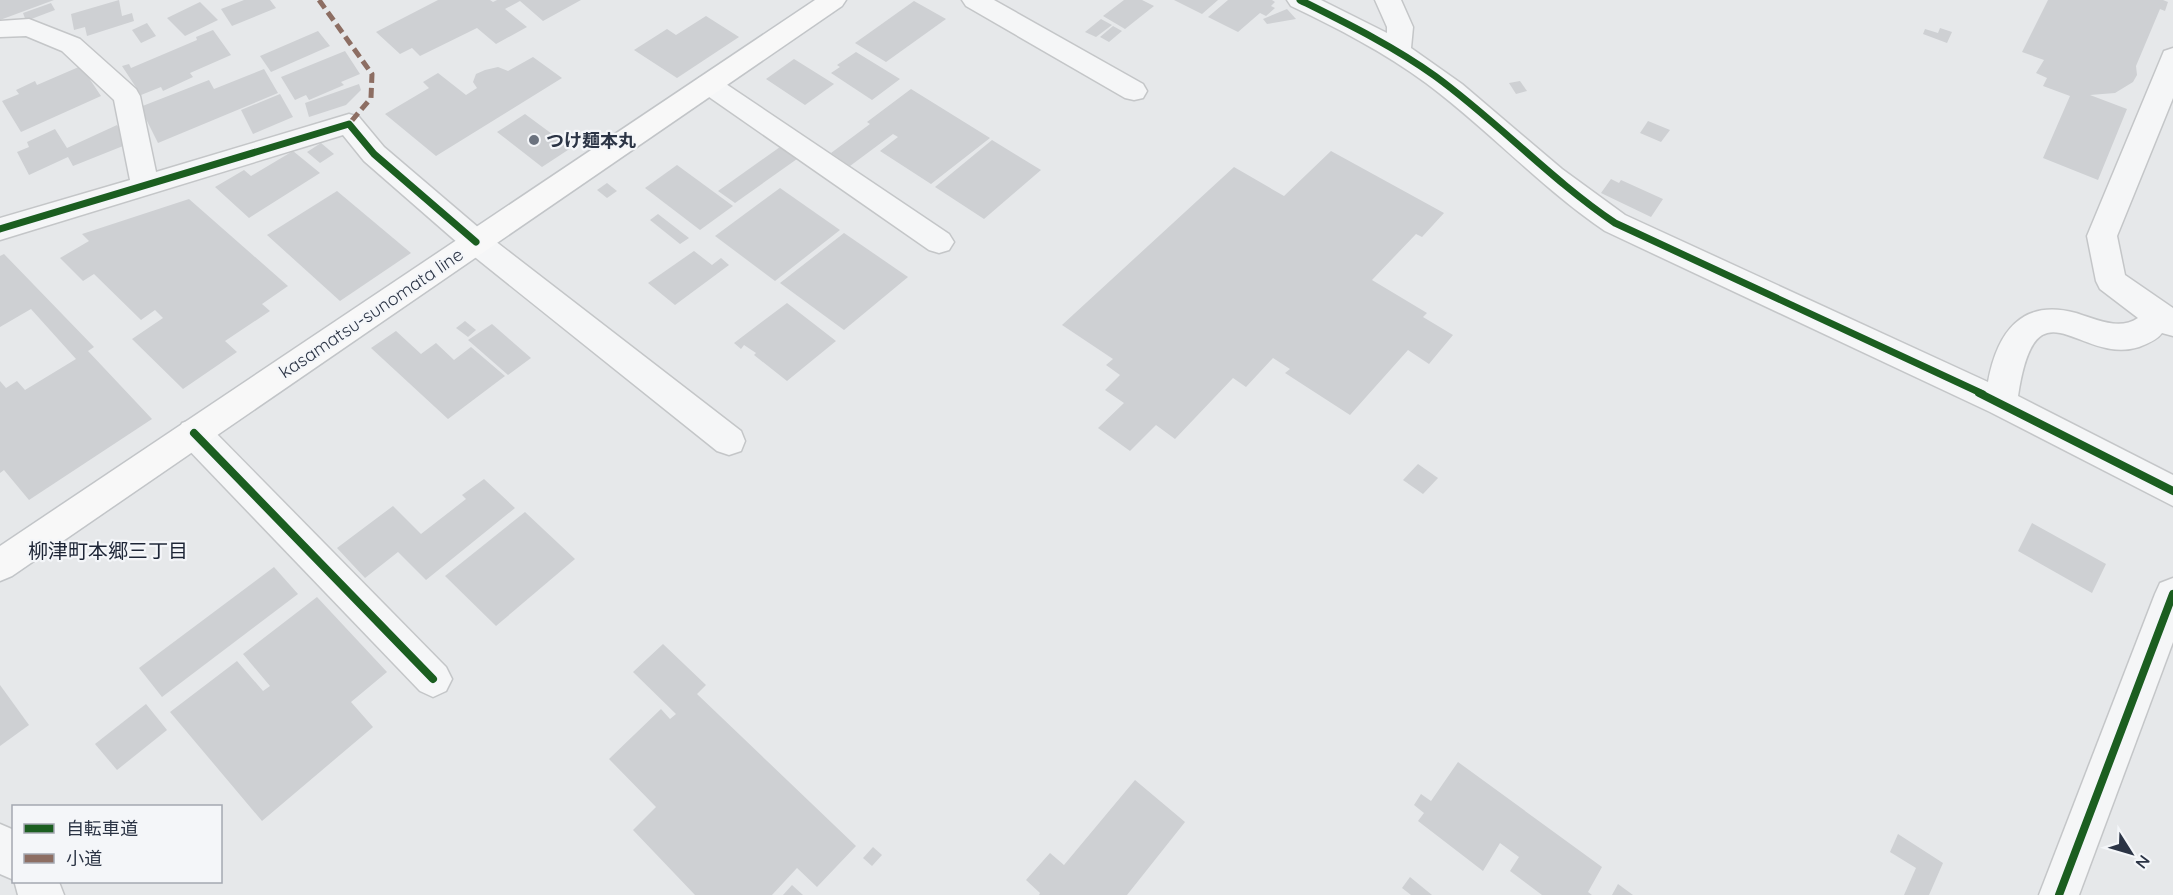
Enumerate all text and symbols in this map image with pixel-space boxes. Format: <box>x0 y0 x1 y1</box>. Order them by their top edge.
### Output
place label: つけ麺本丸 <box>546 129 636 152</box>
marker: つけ麺本丸 <box>527 133 541 147</box>
street label: kasamatsu-sunomata line <box>275 243 467 383</box>
district label: 柳津町本郷三丁目 <box>28 538 188 563</box>
legend <box>12 805 222 883</box>
text: 自転車道 <box>66 817 138 840</box>
north arrow <box>2101 823 2161 883</box>
text: 小道 <box>66 847 102 870</box>
text: N <box>2131 851 2155 873</box>

